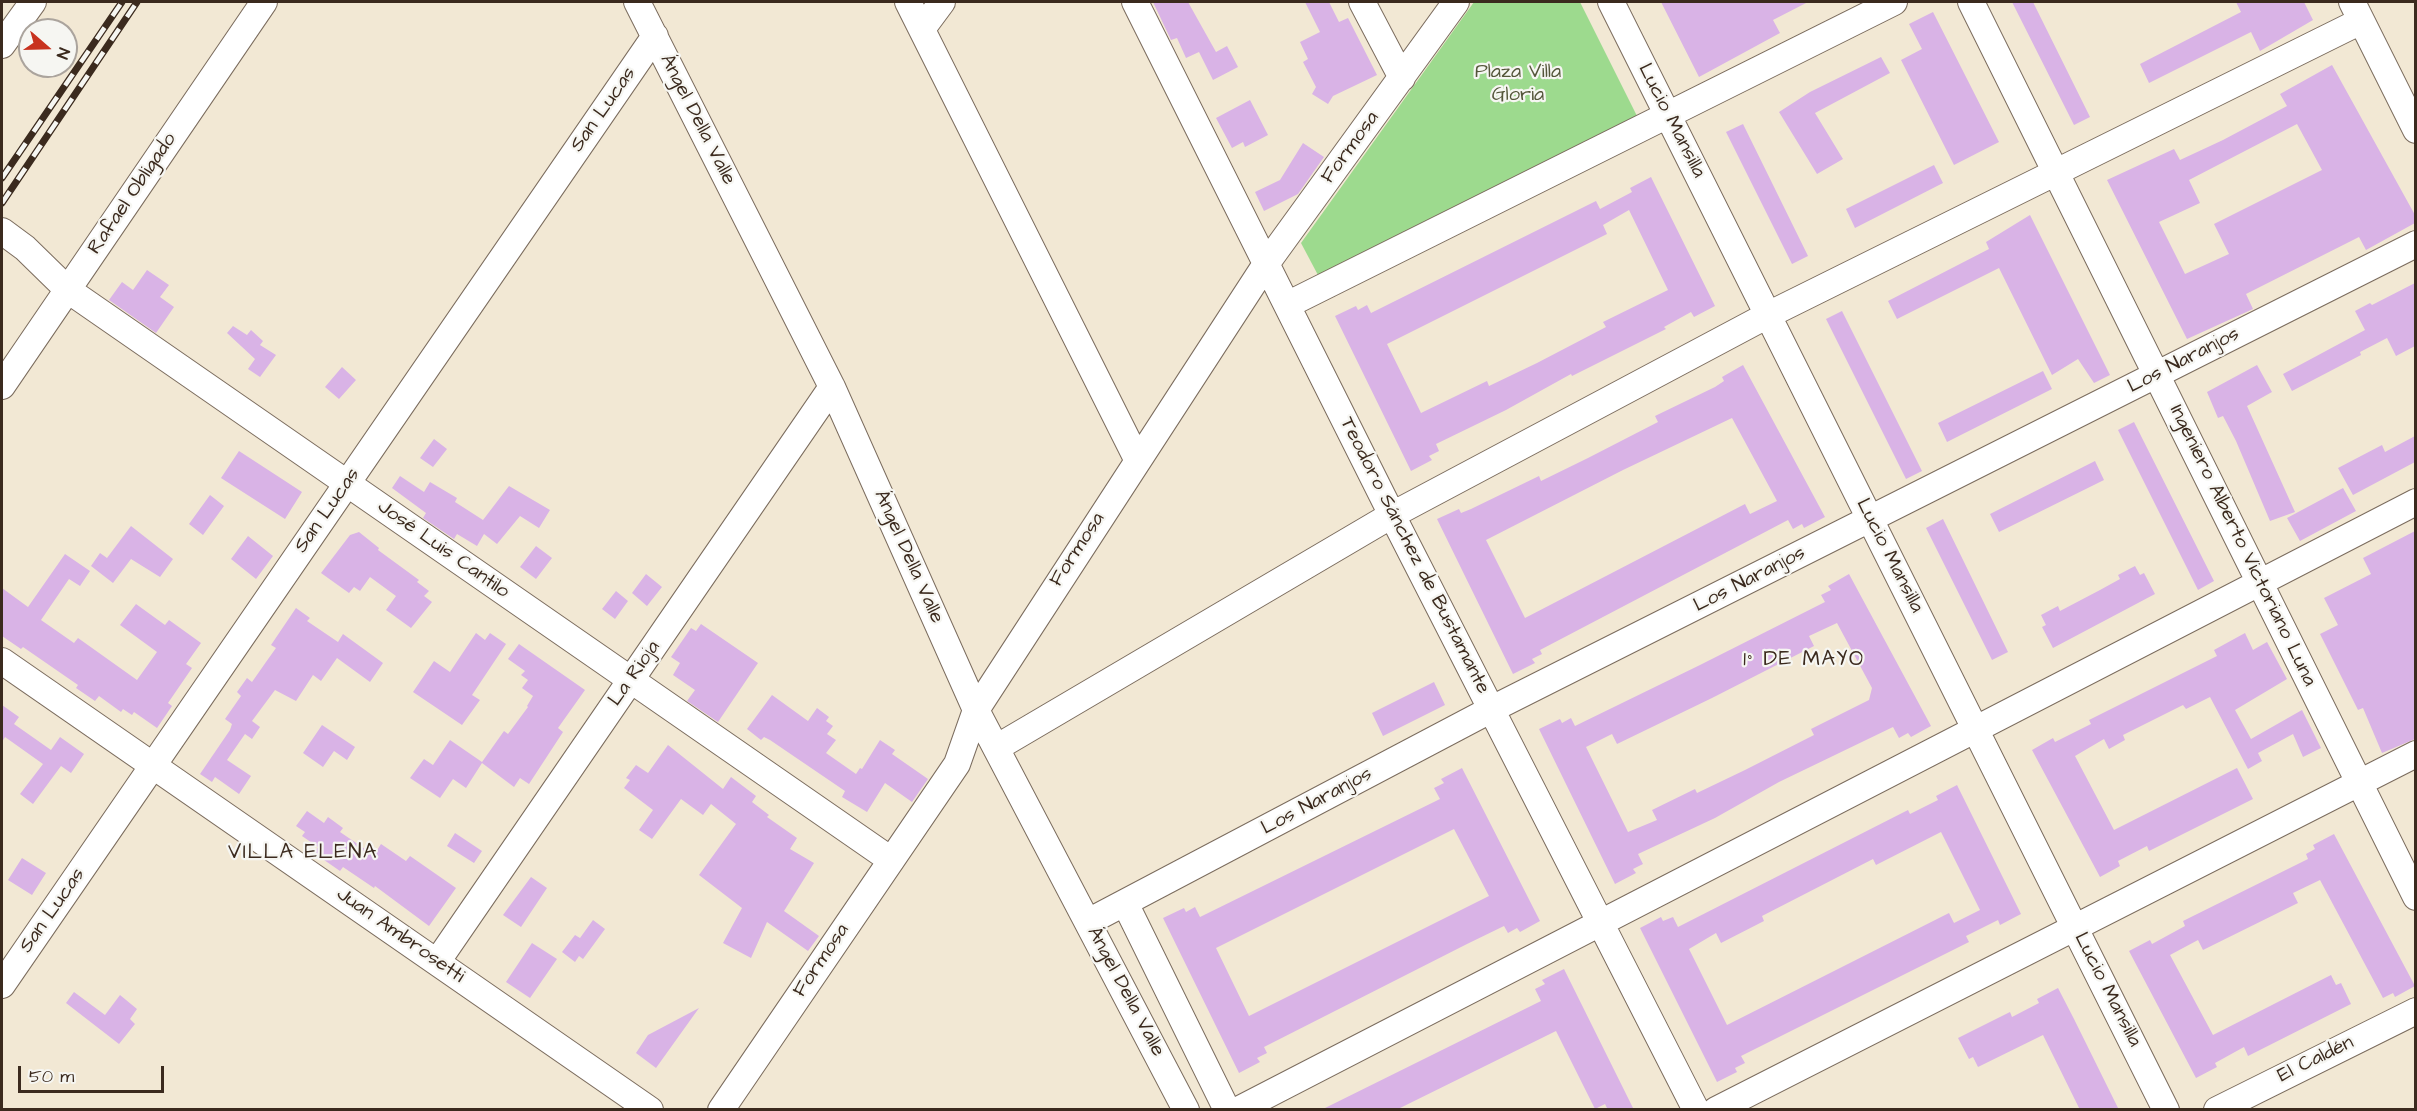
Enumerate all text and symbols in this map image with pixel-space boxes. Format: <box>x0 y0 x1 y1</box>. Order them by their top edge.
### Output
north arrow <box>18 18 78 78</box>
text: N <box>51 45 75 62</box>
street label: Ángel Della Valle <box>654 51 740 189</box>
street label: Lucio Mansilla <box>1632 60 1710 182</box>
park label: Plaza Villa Gloria <box>1475 61 1561 108</box>
street label: San Lucas <box>566 63 642 157</box>
street label: Formosa <box>1317 107 1385 189</box>
street label: Rafael Obligado <box>84 129 182 259</box>
street label: Los Naranjos <box>2124 323 2244 399</box>
street label: Ingeniero Alberto Victoriano Luna <box>2163 401 2321 691</box>
street label: Teodoro Sánchez de Bustamante <box>1334 414 1494 698</box>
street label: San Lucas <box>290 464 366 558</box>
street label: Ángel Della Valle <box>868 487 948 627</box>
street label: Lucio Mansilla <box>1850 495 1928 617</box>
street label: José Luis Cantilo <box>372 496 514 604</box>
street label: Formosa <box>1045 509 1111 591</box>
street label: Los Naranjos <box>1690 542 1810 618</box>
street label: La Rioja <box>604 637 666 711</box>
district label: 1° DE MAYO <box>1743 648 1865 674</box>
street label: Los Naranjos <box>1258 763 1376 841</box>
district label: VILLA ELENA <box>228 841 378 867</box>
street label: San Lucas <box>15 864 91 958</box>
street label: Juan Ambrosetti <box>331 883 469 989</box>
street label: Formosa <box>789 920 855 1002</box>
street label: Ángel Della Valle <box>1081 923 1169 1061</box>
street label: Lucio Mansilla <box>2068 929 2146 1051</box>
street label: El Caldén <box>2274 1031 2358 1089</box>
scale bar <box>21 1054 166 1092</box>
text: 50 m <box>29 1064 74 1089</box>

